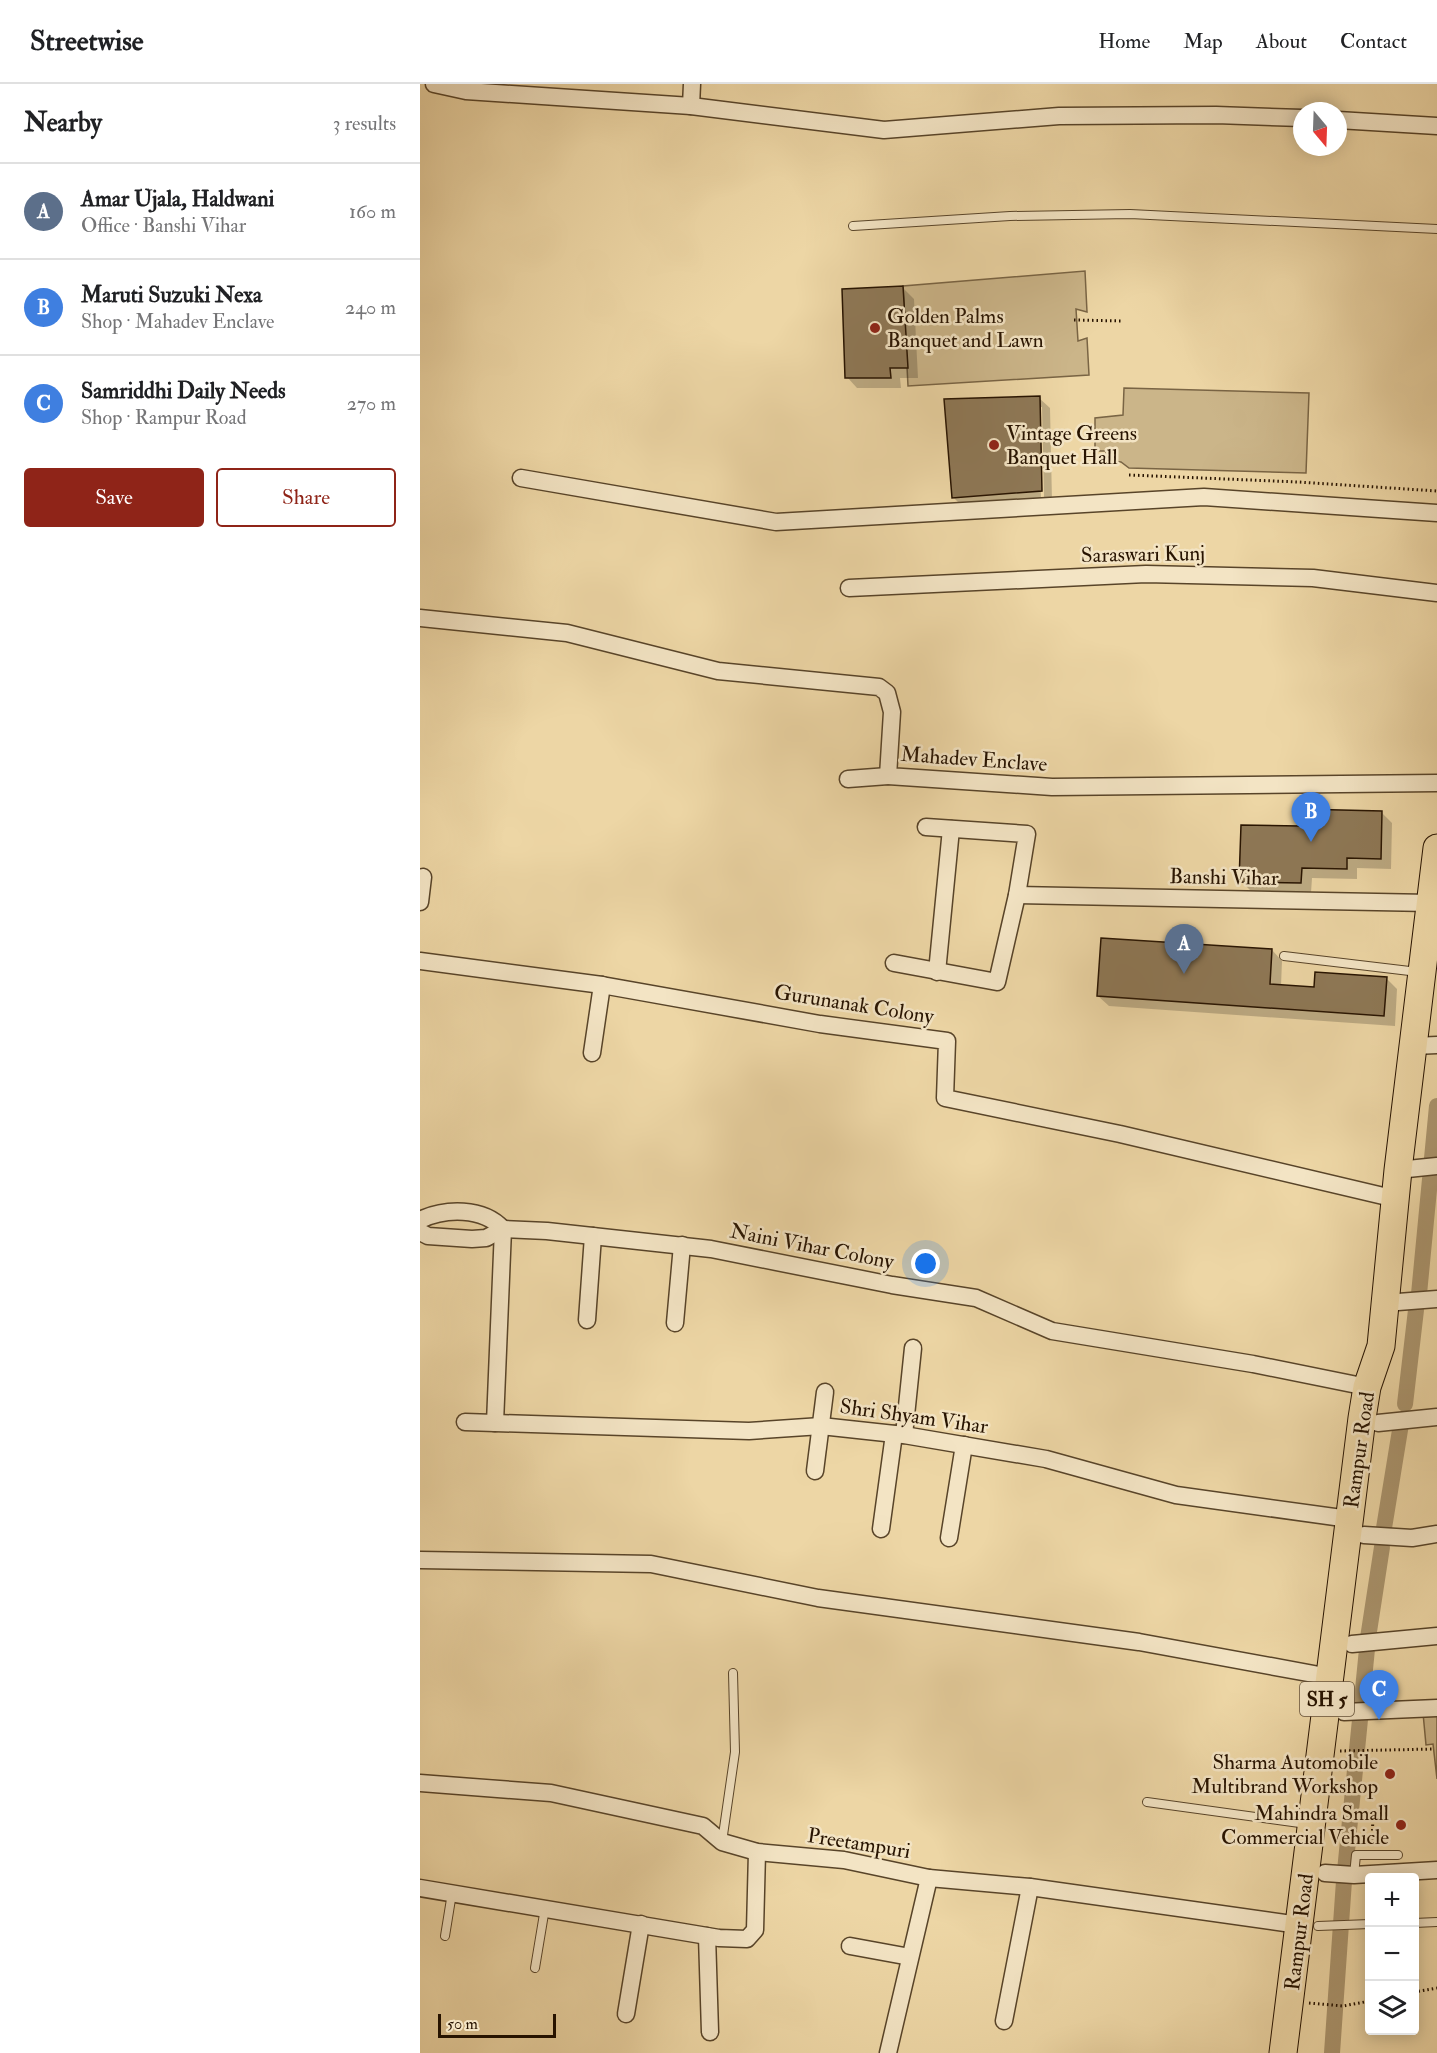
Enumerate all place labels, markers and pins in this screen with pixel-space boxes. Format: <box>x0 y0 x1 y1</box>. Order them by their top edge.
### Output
place label: Golden Palms Banquet and Lawn <box>887 303 1044 354</box>
marker: Golden Palms Banquet and Lawn <box>868 321 882 335</box>
place label: Vintage Greens Banquet Hall <box>1006 420 1137 471</box>
marker: Vintage Greens Banquet Hall <box>987 438 1001 452</box>
pin: B <box>1292 792 1330 842</box>
pin: A <box>1164 924 1203 974</box>
pin: C <box>1360 1670 1398 1720</box>
place label: Sharma Automobile Multibrand Workshop <box>1191 1749 1378 1800</box>
marker: Sharma Automobile Multibrand Workshop <box>1383 1767 1397 1781</box>
place label: Mahindra Small Commercial Vehicle <box>1221 1800 1390 1851</box>
marker: Mahindra Small Commercial Vehicle <box>1394 1818 1408 1832</box>

